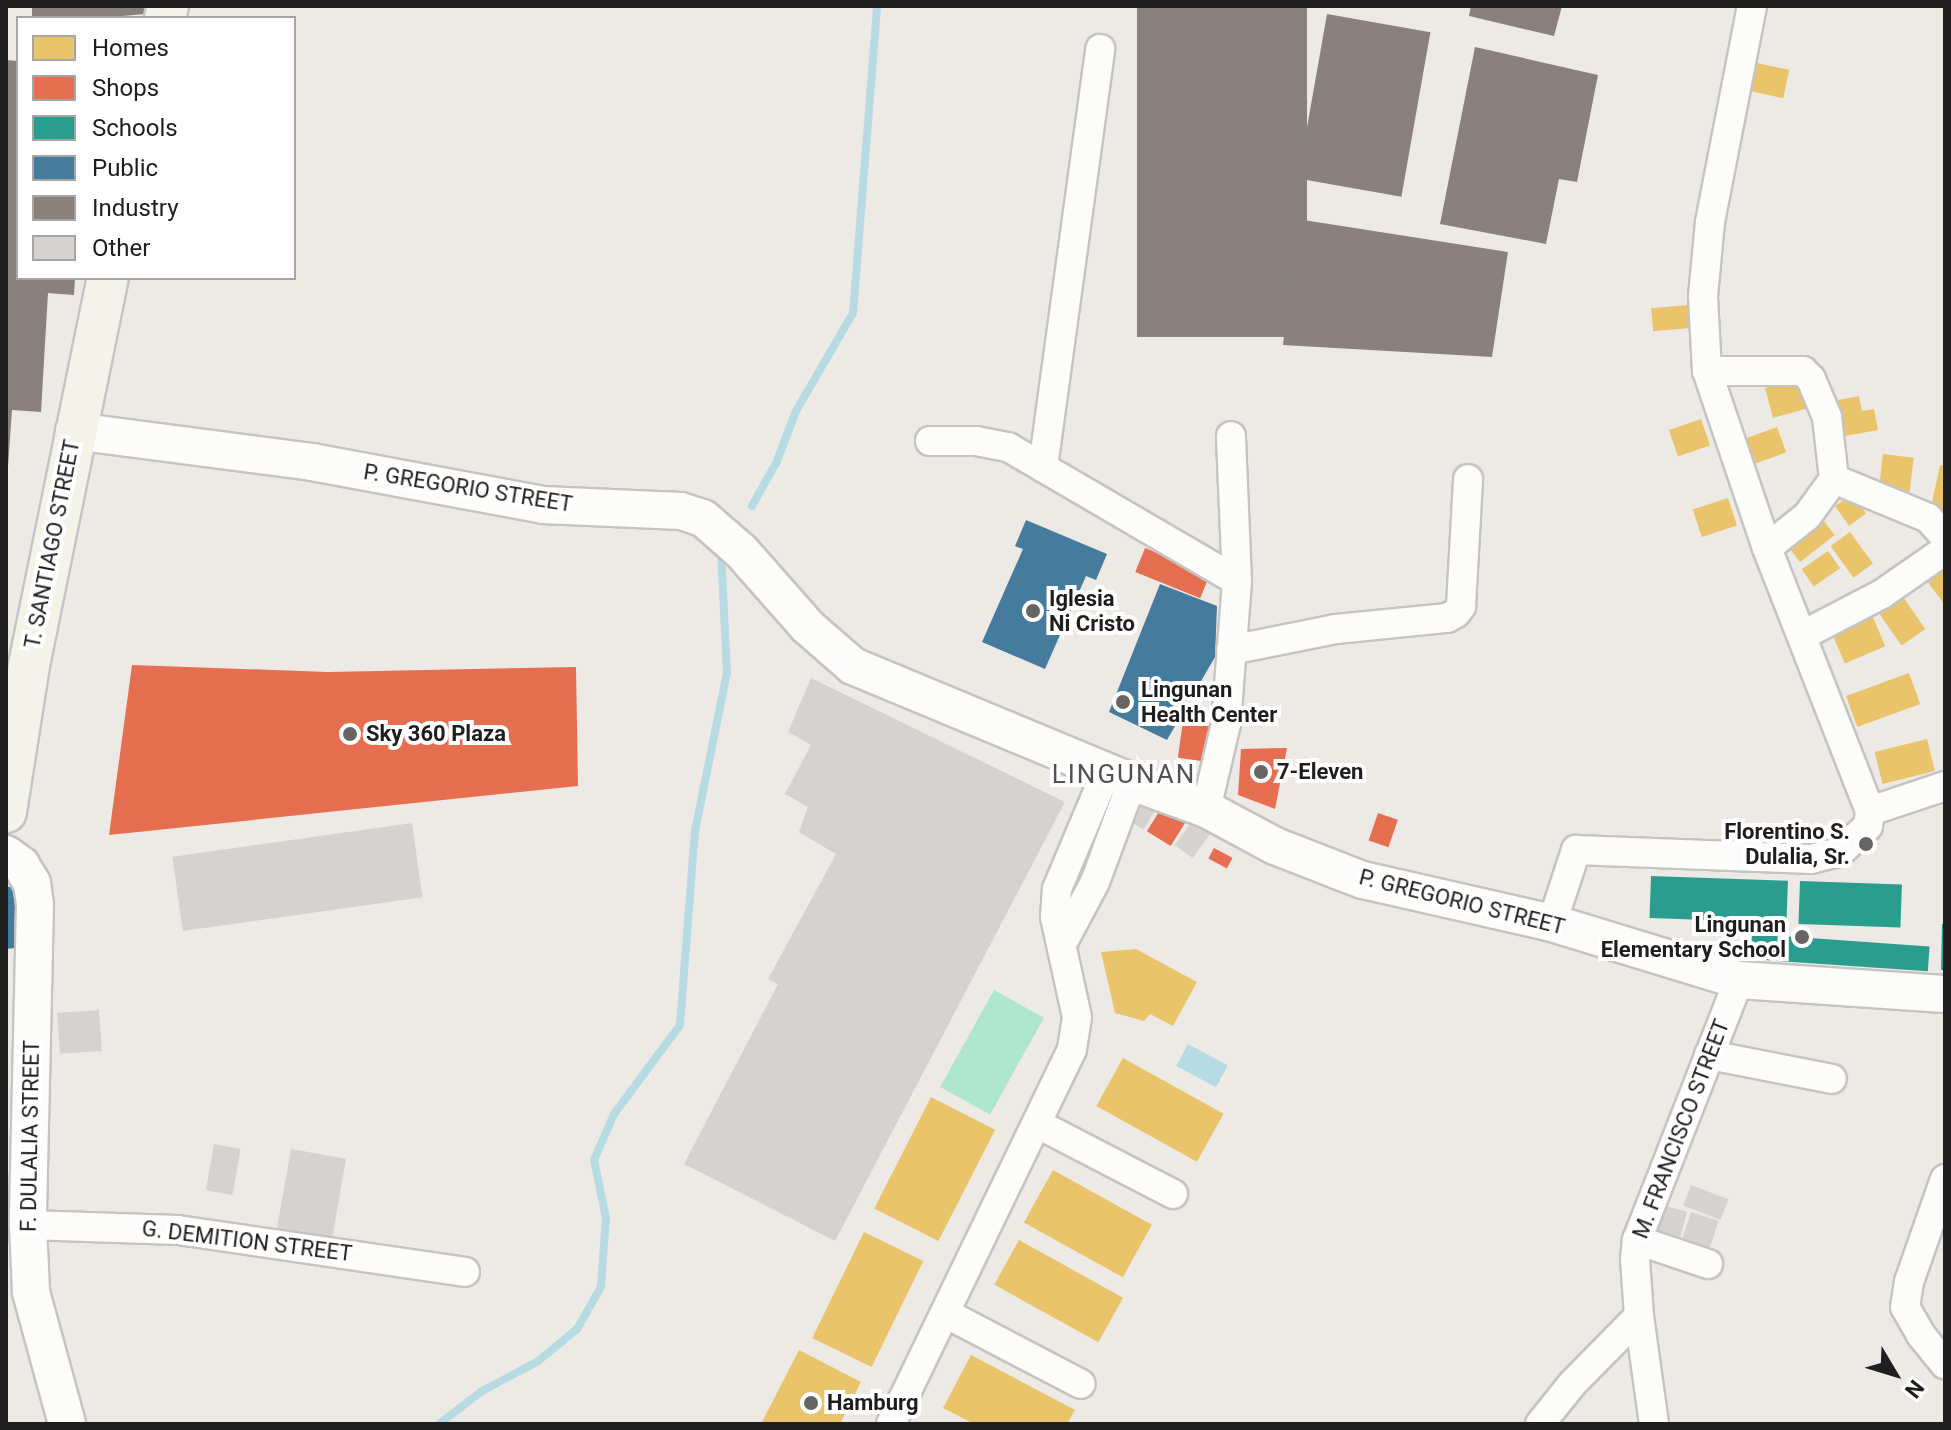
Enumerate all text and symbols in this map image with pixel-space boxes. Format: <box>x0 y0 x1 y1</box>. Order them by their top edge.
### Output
legend <box>16 16 296 280</box>
text: Homes <box>92 34 169 62</box>
text: Shops <box>92 74 159 102</box>
text: Schools <box>92 114 178 142</box>
text: Public <box>92 154 158 182</box>
text: Industry <box>92 194 178 222</box>
text: Other <box>92 234 150 262</box>
street label: T. SANTIAGO STREET <box>19 437 85 651</box>
street label: P. GREGORIO STREET <box>362 458 574 518</box>
place label: Iglesia Ni Cristo <box>1049 585 1135 636</box>
marker: Iglesia Ni Cristo <box>1024 602 1042 620</box>
place label: Lingunan Health Center <box>1141 676 1277 728</box>
marker: Lingunan Health Center <box>1112 691 1134 713</box>
place label: Sky 360 Plaza <box>366 721 506 747</box>
marker: Sky 360 Plaza <box>341 725 359 743</box>
district label: LINGUNAN <box>1052 759 1196 791</box>
place label: 7-Eleven <box>1277 759 1363 785</box>
marker: 7-Eleven <box>1252 763 1270 781</box>
place label: Florentino S. Dulalia, Sr. <box>1724 818 1850 870</box>
marker: Florentino S. Dulalia, Sr. <box>1857 835 1875 853</box>
street label: P. GREGORIO STREET <box>1356 864 1568 940</box>
place label: Lingunan Elementary School <box>1601 911 1786 962</box>
marker: Lingunan Elementary School <box>1793 928 1811 946</box>
street label: M. FRANCISCO STREET <box>1627 1016 1735 1242</box>
street label: F. DULALIA STREET <box>15 1040 45 1232</box>
street label: G. DEMITION STREET <box>140 1215 354 1267</box>
north arrow <box>1855 1334 1935 1414</box>
text: N <box>1900 1375 1929 1403</box>
place label: Hamburg <box>827 1390 918 1416</box>
marker: Hamburg <box>802 1394 820 1412</box>

